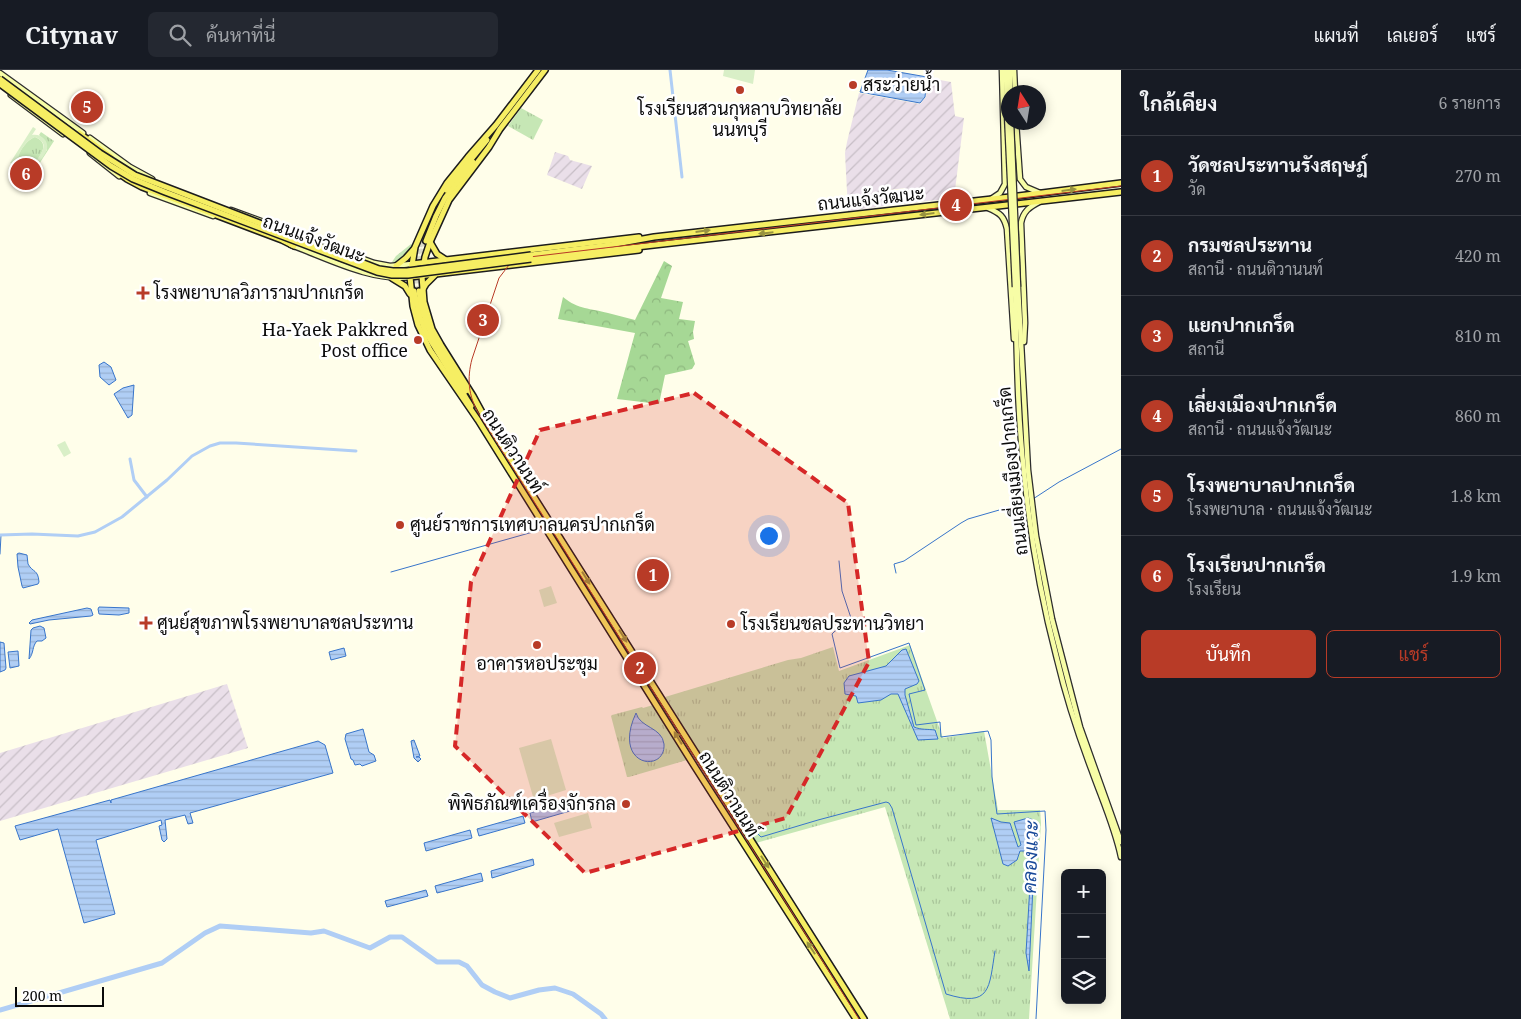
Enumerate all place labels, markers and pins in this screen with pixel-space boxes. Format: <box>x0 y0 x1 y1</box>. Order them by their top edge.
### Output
place label: สระว่ายน้ำ <box>863 69 940 96</box>
marker: สระว่ายน้ำ <box>847 79 859 91</box>
marker: โรงเรียนสวนกุหลาบวิทยาลัย นนทบุรี <box>734 84 746 96</box>
pin: 5 <box>71 88 103 126</box>
place label: โรงเรียนสวนกุหลาบวิทยาลัย นนทบุรี <box>637 96 842 142</box>
pin: 6 <box>10 155 42 193</box>
pin: 4 <box>940 186 972 224</box>
place label: โรงพยาบาลวิภารามปากเกร็ด <box>153 279 364 304</box>
marker: โรงพยาบาลวิภารามปากเกร็ด <box>136 286 150 300</box>
pin: 3 <box>467 301 499 339</box>
place label: Ha-Yaek Pakkred Post office <box>262 317 408 362</box>
marker: Ha-Yaek Pakkred Post office <box>412 334 424 346</box>
place label: ศูนย์ราชการเทศบาลนครปากเกร็ด <box>410 511 655 538</box>
marker: ศูนย์ราชการเทศบาลนครปากเกร็ด <box>394 519 406 531</box>
pin: 1 <box>637 556 669 594</box>
place label: ศูนย์สุขภาพโรงพยาบาลชลประทาน <box>157 610 413 636</box>
place label: โรงเรียนชลประทานวิทยา <box>740 611 924 635</box>
marker: ศูนย์สุขภาพโรงพยาบาลชลประทาน <box>139 616 153 630</box>
marker: โรงเรียนชลประทานวิทยา <box>725 618 737 630</box>
marker: อาคารหอประชุม <box>531 639 543 651</box>
pin: 2 <box>624 649 656 687</box>
place label: อาคารหอประชุม <box>476 651 598 676</box>
place label: พิพิธภัณฑ์เครื่องจักรกล <box>448 788 616 815</box>
marker: พิพิธภัณฑ์เครื่องจักรกล <box>620 798 632 810</box>

